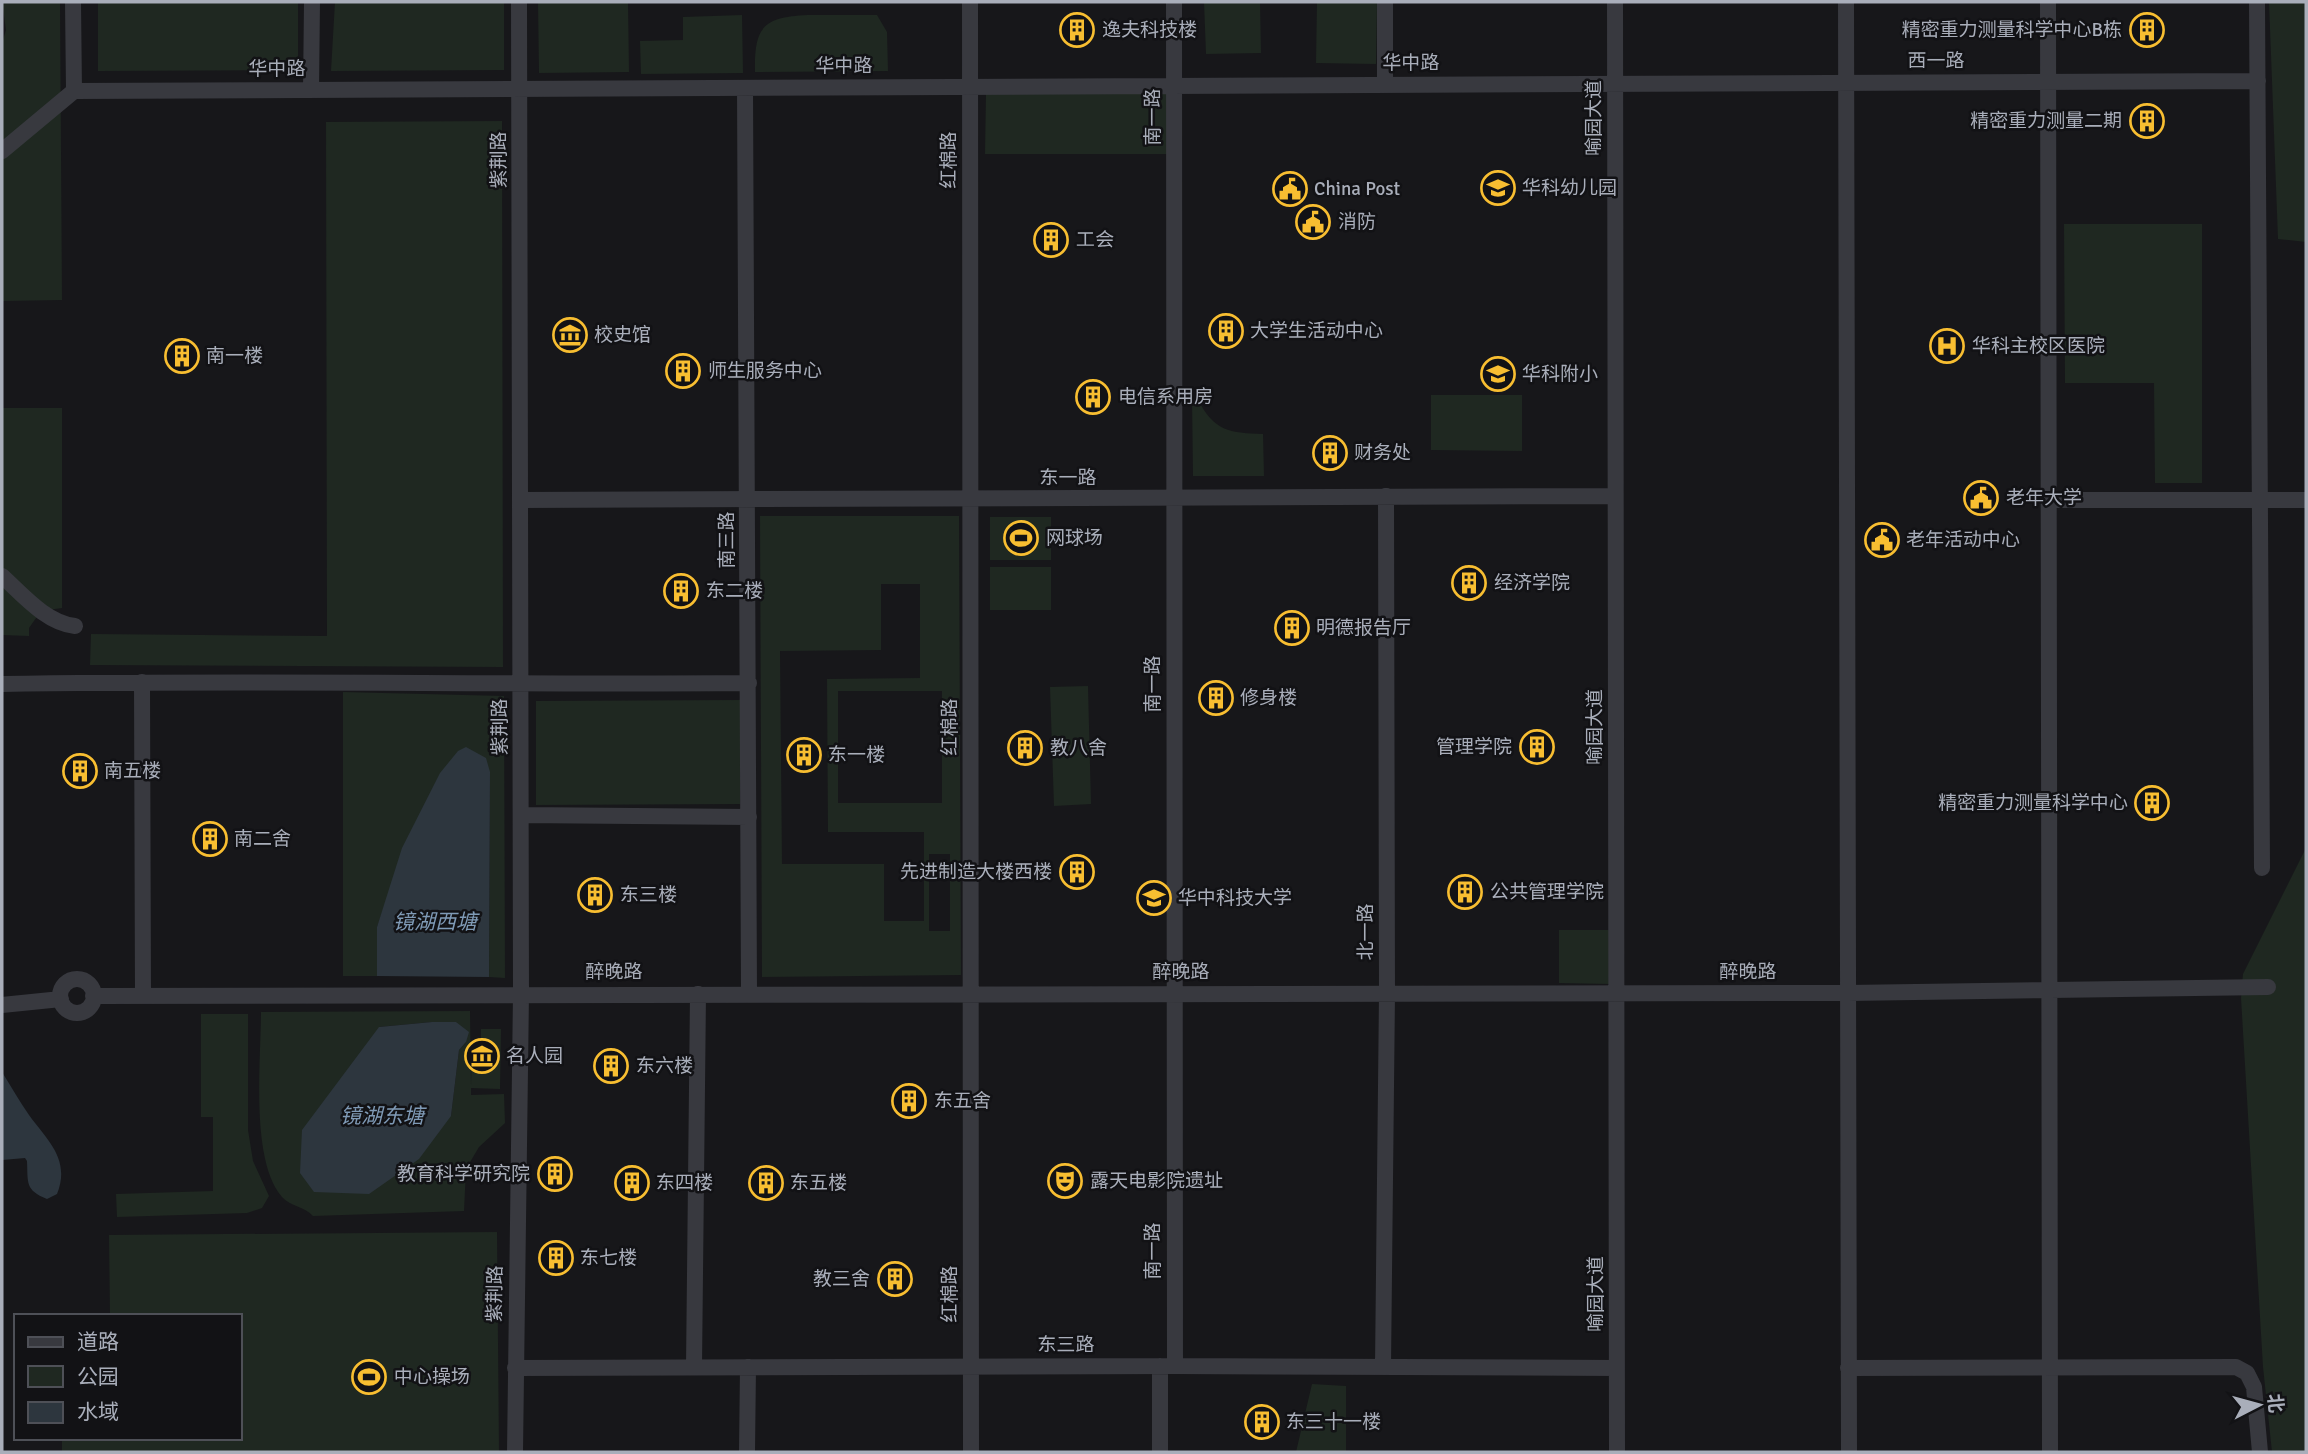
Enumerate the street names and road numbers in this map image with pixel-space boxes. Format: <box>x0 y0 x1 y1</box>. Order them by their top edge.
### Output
street label: 西一路 <box>1907 49 1965 73</box>
street label: 华中路 <box>1382 51 1440 75</box>
street label: 华中路 <box>815 54 873 78</box>
street label: 华中路 <box>248 57 306 81</box>
street label: 喻园大道 <box>1582 80 1606 156</box>
street label: 南一路 <box>1141 88 1165 146</box>
street label: 紫荆路 <box>487 131 511 189</box>
street label: 红棉路 <box>937 131 961 189</box>
street label: 东一路 <box>1039 466 1097 490</box>
street label: 南三路 <box>715 511 739 569</box>
street label: 南一路 <box>1141 655 1165 713</box>
street label: 喻园大道 <box>1583 689 1607 765</box>
street label: 紫荆路 <box>488 698 512 756</box>
street label: 红棉路 <box>938 698 962 756</box>
street label: 北一路 <box>1354 903 1378 961</box>
street label: 醉晚路 <box>585 960 643 984</box>
street label: 醉晚路 <box>1152 960 1210 984</box>
street label: 醉晚路 <box>1719 960 1777 984</box>
street label: 南一路 <box>1141 1222 1165 1280</box>
street label: 喻园大道 <box>1584 1256 1608 1332</box>
street label: 紫荆路 <box>483 1265 507 1323</box>
street label: 红棉路 <box>938 1265 962 1323</box>
street label: 东三路 <box>1037 1333 1095 1357</box>

